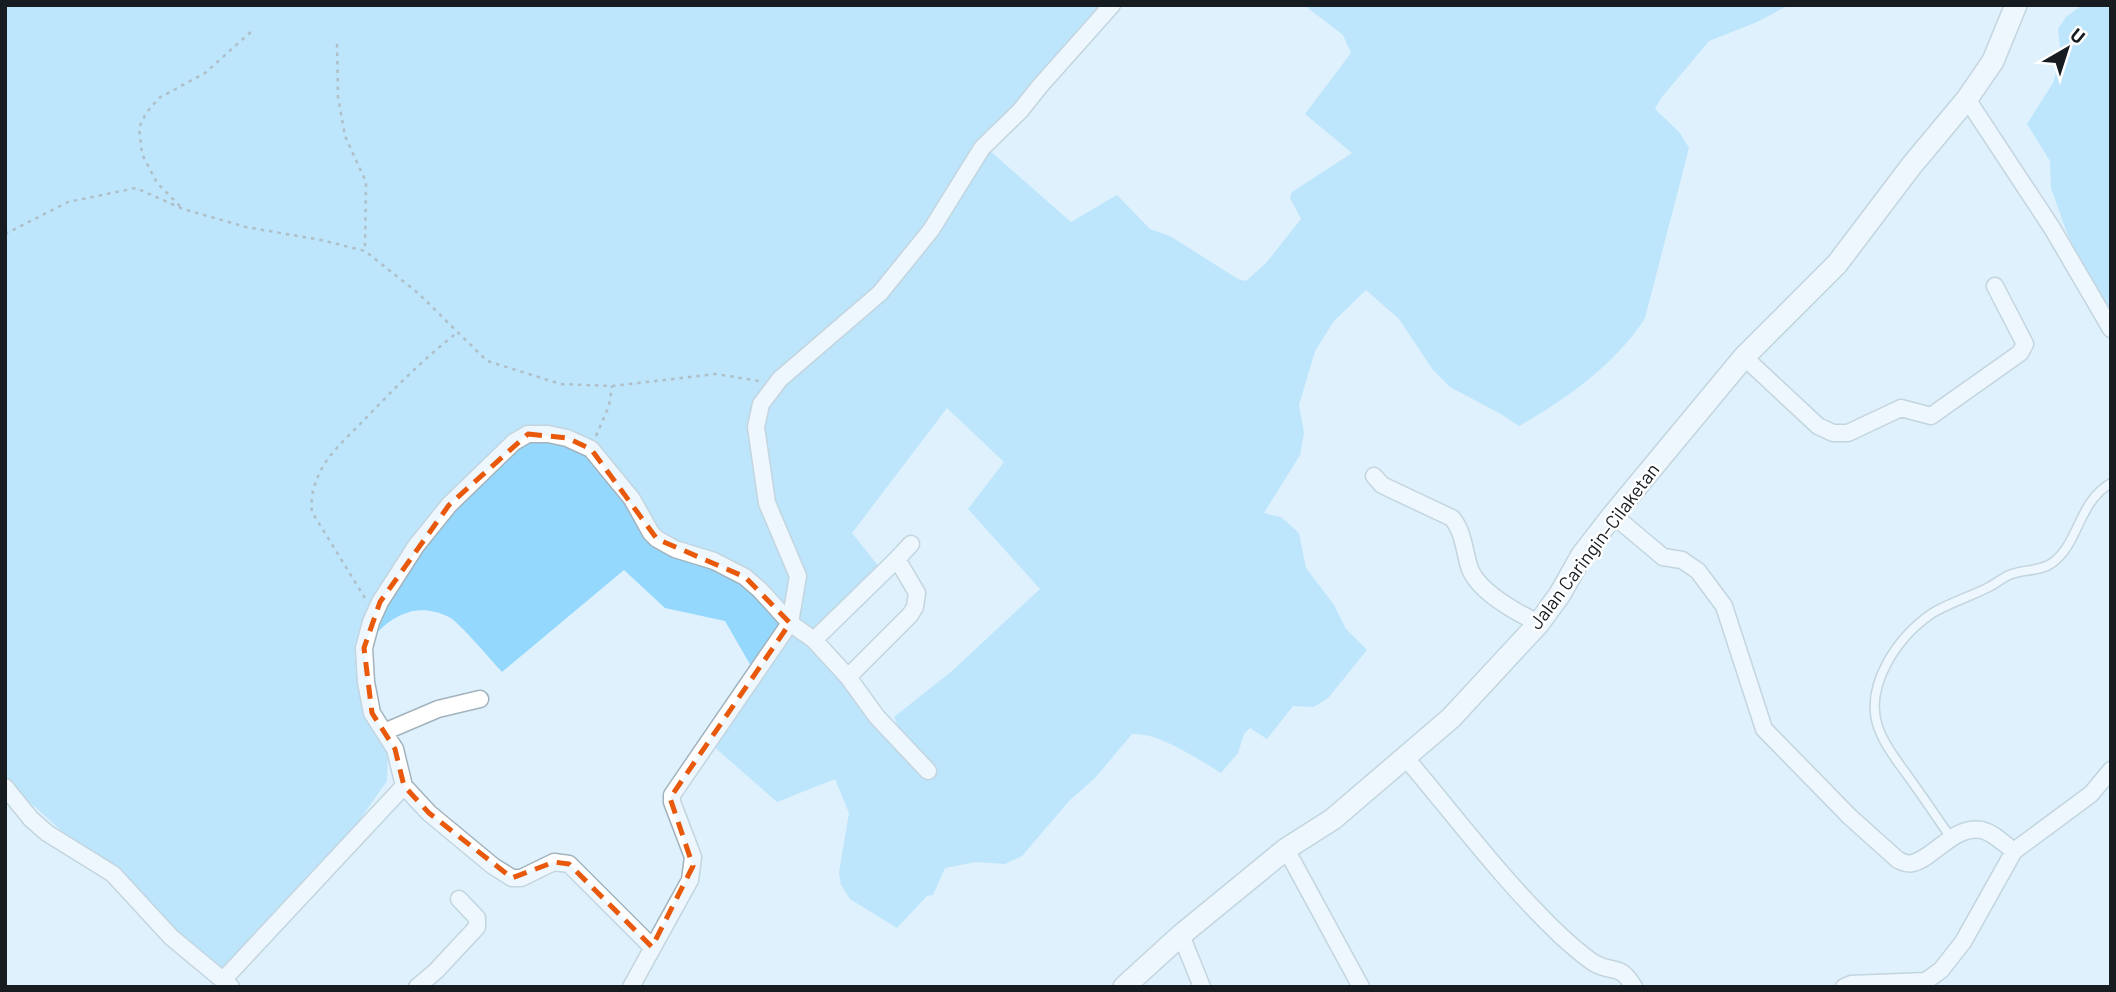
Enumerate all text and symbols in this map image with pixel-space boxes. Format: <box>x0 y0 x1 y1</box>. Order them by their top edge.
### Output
north arrow <box>2032 14 2102 84</box>
text: U <box>2066 23 2090 48</box>
street label: Jalan Caringin–Cilaketan <box>1524 458 1664 633</box>

